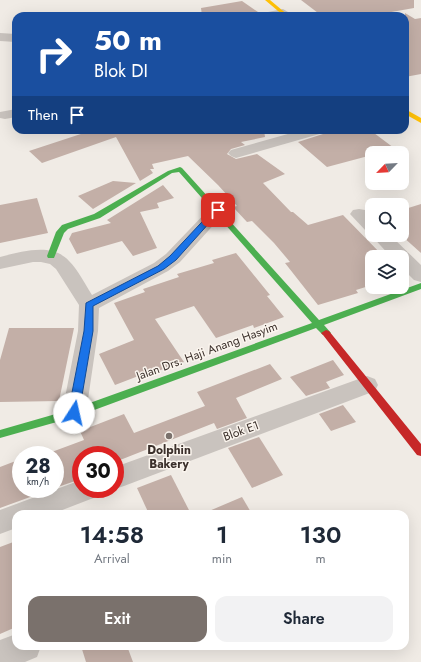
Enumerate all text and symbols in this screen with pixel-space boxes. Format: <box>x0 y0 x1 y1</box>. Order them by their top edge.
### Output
text: 50 m <box>94 20 162 61</box>
icon: right <box>28 28 80 80</box>
text: Blok DI <box>94 58 148 84</box>
text: Then <box>28 104 58 126</box>
icon: arrive <box>66 104 88 126</box>
north arrow <box>365 146 409 190</box>
map controls <box>365 146 409 294</box>
pin <box>201 193 235 227</box>
button: search <box>365 198 409 242</box>
icon: arrive <box>207 199 229 221</box>
button: layers <box>365 250 409 294</box>
street label: Jalan Drs. Haji Anang Hasyim <box>132 317 280 386</box>
position arrow <box>53 392 95 434</box>
street label: Blok E1 <box>221 416 261 446</box>
marker: Dolphin Bakery <box>164 431 174 441</box>
place label: Dolphin Bakery <box>147 441 191 473</box>
speed limit sign: 30 <box>72 446 124 498</box>
text: 28 <box>25 452 51 481</box>
text: km/h <box>27 474 49 489</box>
text: 14:58 <box>80 517 144 552</box>
text: 1 <box>216 517 228 552</box>
text: 130 <box>300 517 341 552</box>
text: Arrival <box>94 549 130 568</box>
text: min <box>212 549 232 568</box>
text: m <box>316 549 326 568</box>
button: Exit <box>28 596 207 642</box>
button: Share <box>215 596 393 642</box>

